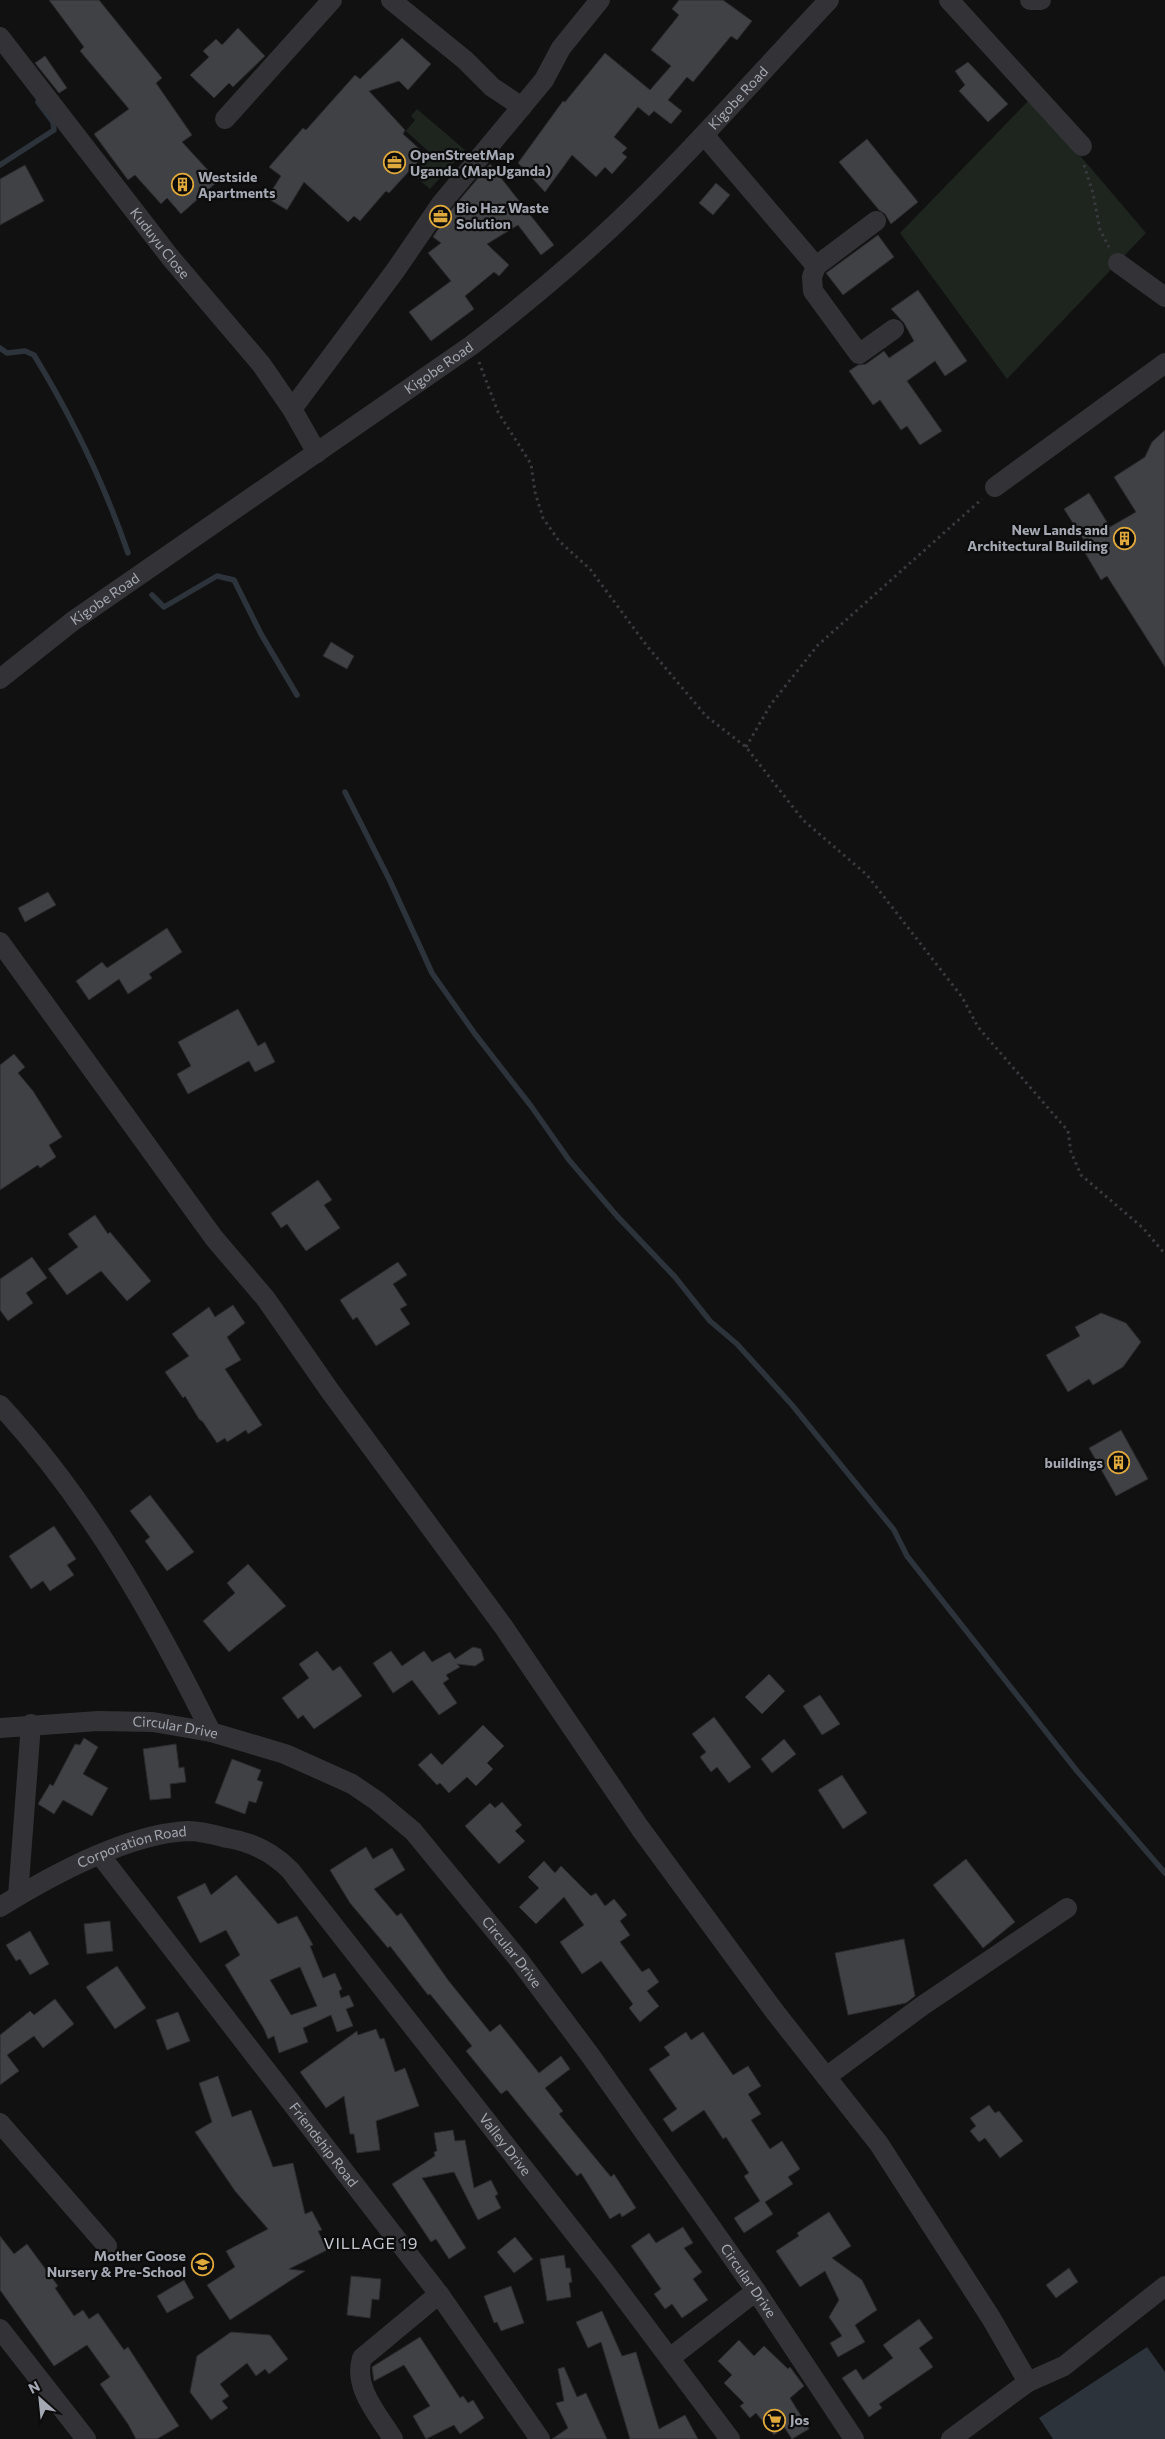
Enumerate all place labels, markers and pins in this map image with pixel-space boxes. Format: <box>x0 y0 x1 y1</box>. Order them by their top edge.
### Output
place label: OpenStreetMap Uganda (MapUganda) <box>410 146 551 179</box>
office icon: OpenStreetMap Uganda (MapUganda) <box>382 151 406 175</box>
place label: Westside Apartments <box>198 168 276 201</box>
building icon: Westside Apartments <box>170 173 194 197</box>
place label: Bio Haz Waste Solution <box>456 199 549 232</box>
office icon: Bio Haz Waste Solution <box>428 204 452 228</box>
place label: New Lands and Architectural Building <box>967 521 1108 554</box>
building icon: New Lands and Architectural Building <box>1112 526 1136 550</box>
building icon: buildings <box>1107 1451 1131 1475</box>
place label: buildings <box>1045 1454 1103 1471</box>
place label: Mother Goose Nursery & Pre-School <box>47 2247 186 2280</box>
school or university icon: Mother Goose Nursery & Pre-School <box>190 2252 214 2276</box>
supermarket icon: Jos <box>762 2408 786 2432</box>
place label: Jos <box>790 2411 810 2428</box>

